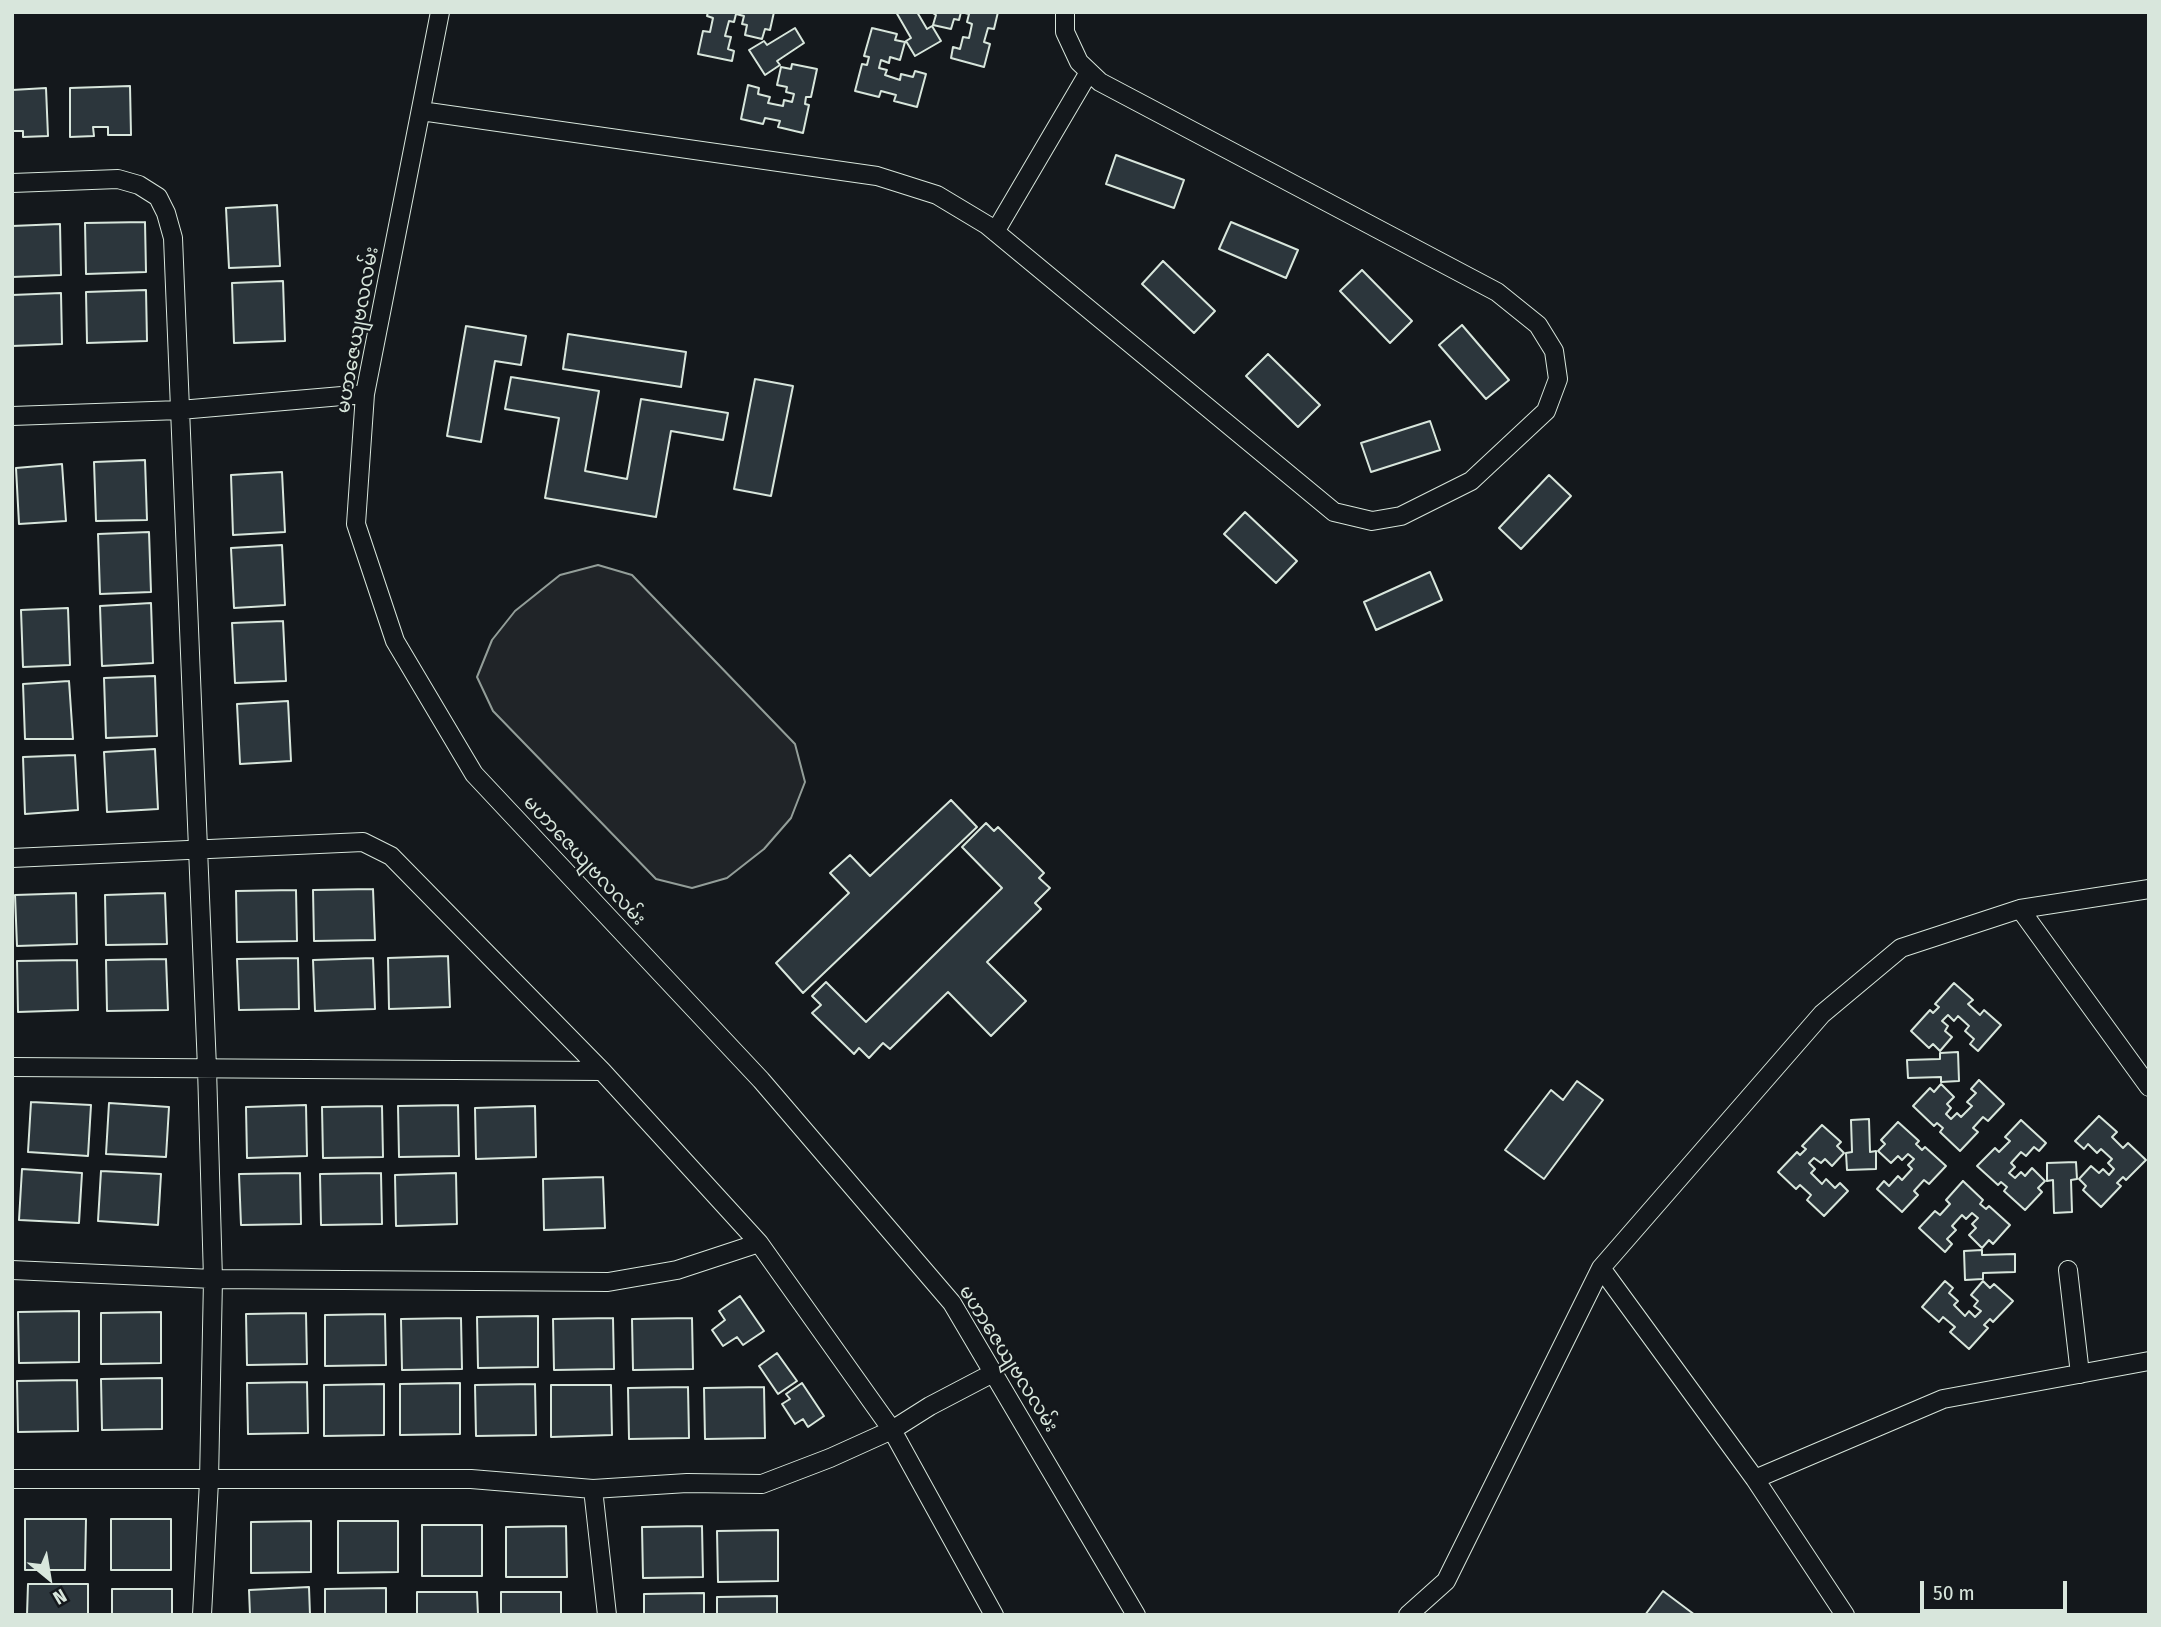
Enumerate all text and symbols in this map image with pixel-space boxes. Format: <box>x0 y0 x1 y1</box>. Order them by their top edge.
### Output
street label: မဟာဇေယျဗလလမ်း <box>332 245 384 415</box>
street label: မဟာဇေယျဗလလမ်း <box>518 791 650 931</box>
street label: မဟာဇေယျဗလလမ်း <box>954 1281 1062 1437</box>
north arrow <box>14 1543 84 1613</box>
scale bar <box>1923 1568 2070 1612</box>
text: 50 m <box>1933 1580 1975 1606</box>
text: N <box>49 1584 70 1609</box>

